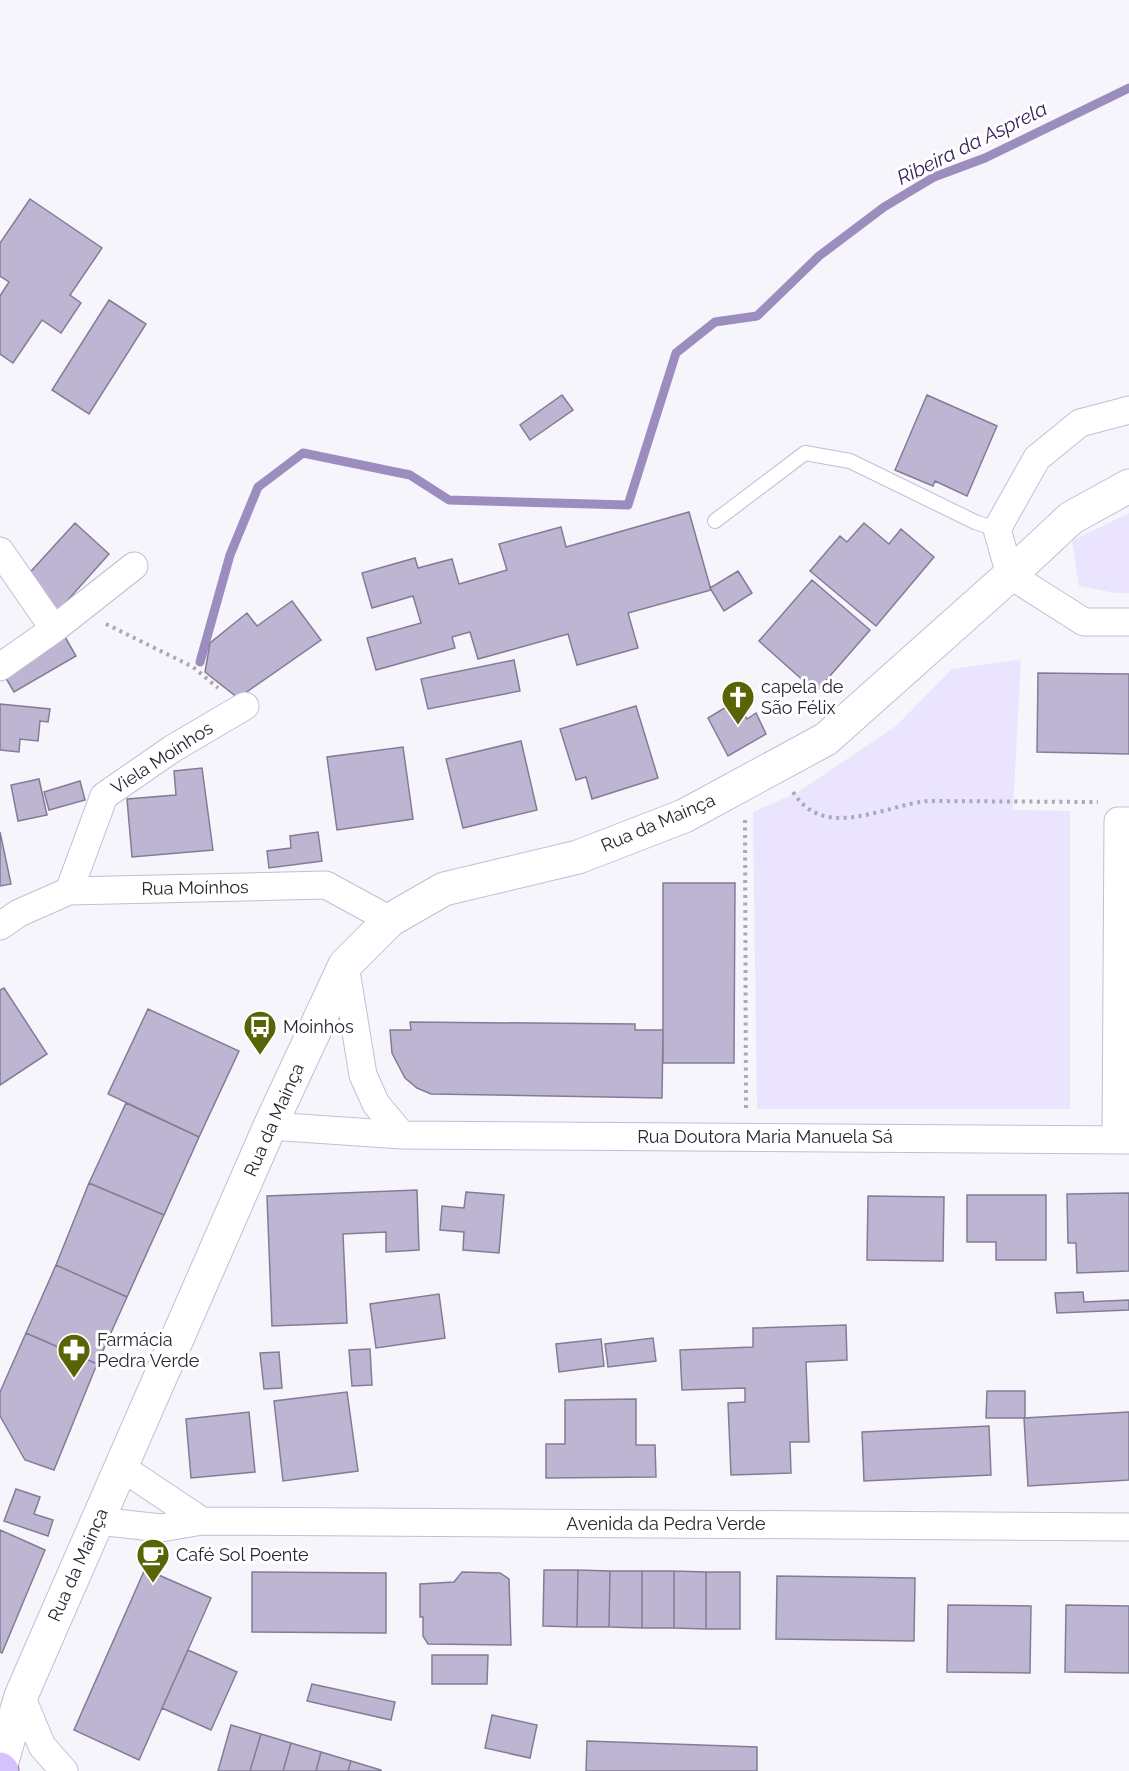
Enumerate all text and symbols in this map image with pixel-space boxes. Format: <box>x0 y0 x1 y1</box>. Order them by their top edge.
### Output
water label: Ribeira da Asprela <box>893 96 1051 190</box>
place label: capela de São Félix <box>761 676 844 718</box>
church icon: capela de São Félix <box>720 679 756 726</box>
street label: Viela Moínhos <box>107 717 217 798</box>
street label: Rua da Mainça <box>598 789 718 856</box>
street label: Rua Moínhos <box>141 876 249 899</box>
bus stop icon: Moinhos <box>242 1009 278 1056</box>
place label: Moinhos <box>283 1016 354 1037</box>
street label: Rua da Mainça <box>239 1060 308 1180</box>
street label: Rua Doutora Maria Manuela Sá <box>637 1126 893 1147</box>
place label: Farmácia Pedra Verde <box>97 1329 200 1371</box>
pharmacy icon: Farmácia Pedra Verde <box>56 1332 92 1379</box>
street label: Rua da Mainça <box>43 1505 112 1625</box>
street label: Avenida da Pedra Verde <box>566 1513 766 1534</box>
cafe icon: Café Sol Poente <box>135 1537 171 1584</box>
place label: Café Sol Poente <box>176 1544 309 1565</box>

